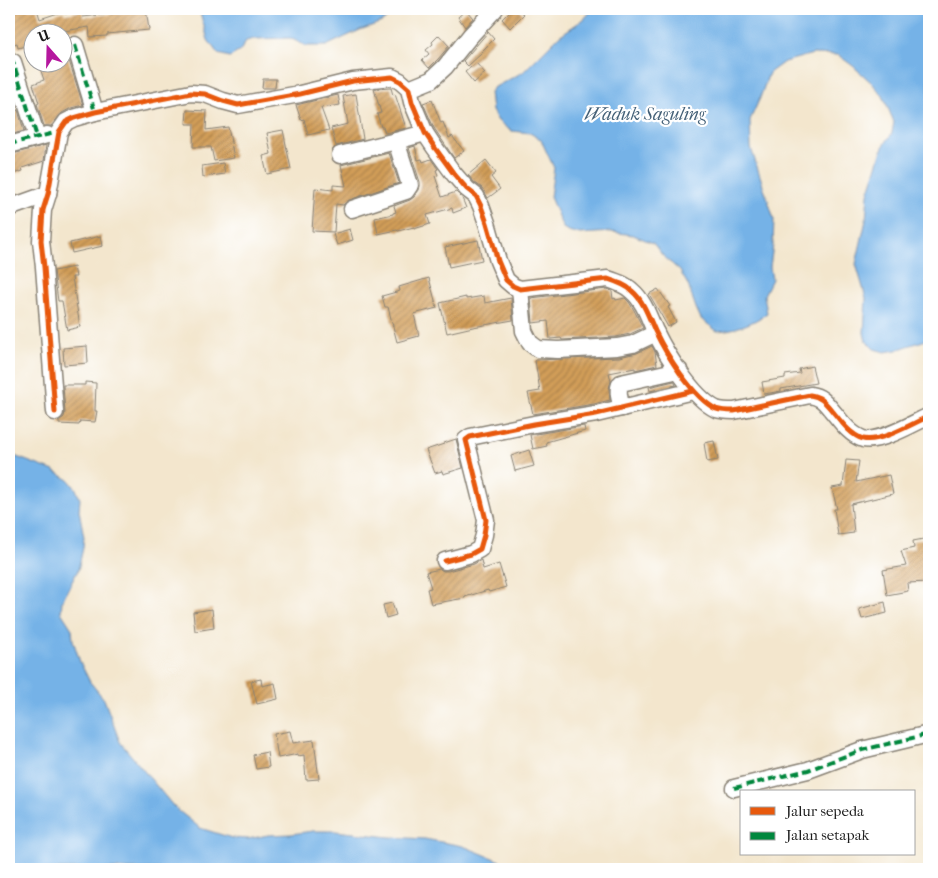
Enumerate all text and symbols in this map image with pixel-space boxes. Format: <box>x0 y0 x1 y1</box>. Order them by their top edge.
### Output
north arrow <box>22 22 72 72</box>
text: U <box>35 26 52 46</box>
water label: Waduk Saguling <box>584 104 707 125</box>
legend <box>740 790 916 856</box>
text: Jalur sepeda <box>785 802 865 820</box>
text: Jalan setapak <box>785 826 870 844</box>

